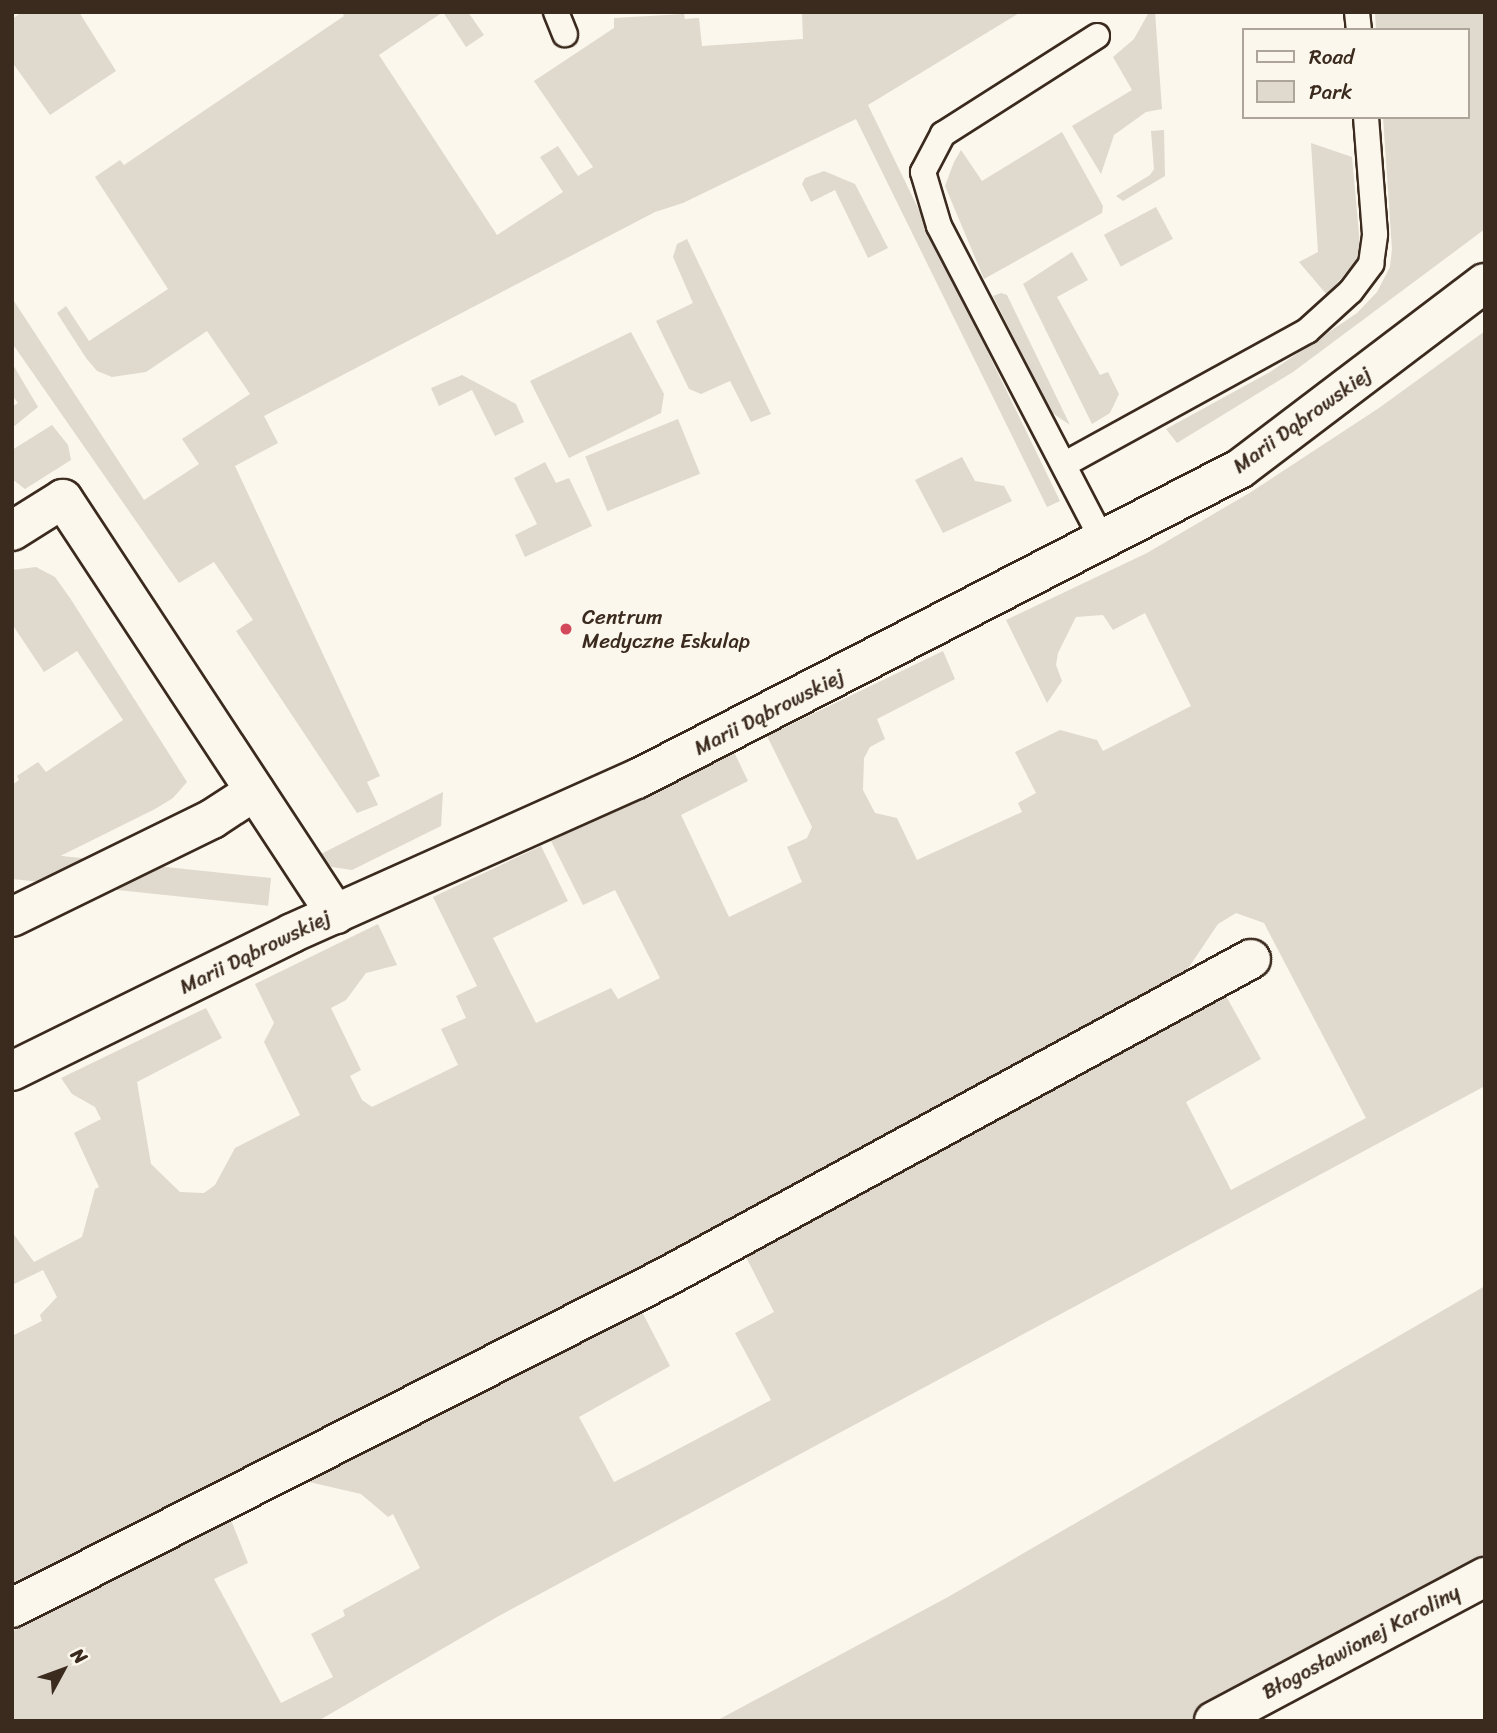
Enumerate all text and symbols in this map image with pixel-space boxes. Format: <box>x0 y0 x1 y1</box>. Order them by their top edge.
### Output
legend <box>1242 28 1469 119</box>
text: Road <box>1309 38 1354 76</box>
text: Park <box>1309 73 1352 111</box>
street label: Marii Dąbrowskiej <box>1228 361 1376 479</box>
place label: Centrum Medyczne Eskulap <box>582 604 751 654</box>
marker: Centrum Medyczne Eskulap <box>556 619 576 639</box>
street label: Marii Dąbrowskiej <box>690 663 848 761</box>
street label: Marii Dąbrowskiej <box>175 905 335 999</box>
street label: Błogosławionej Karoliny <box>1258 1579 1464 1705</box>
north arrow <box>28 1635 98 1705</box>
text: N <box>62 1640 96 1672</box>

